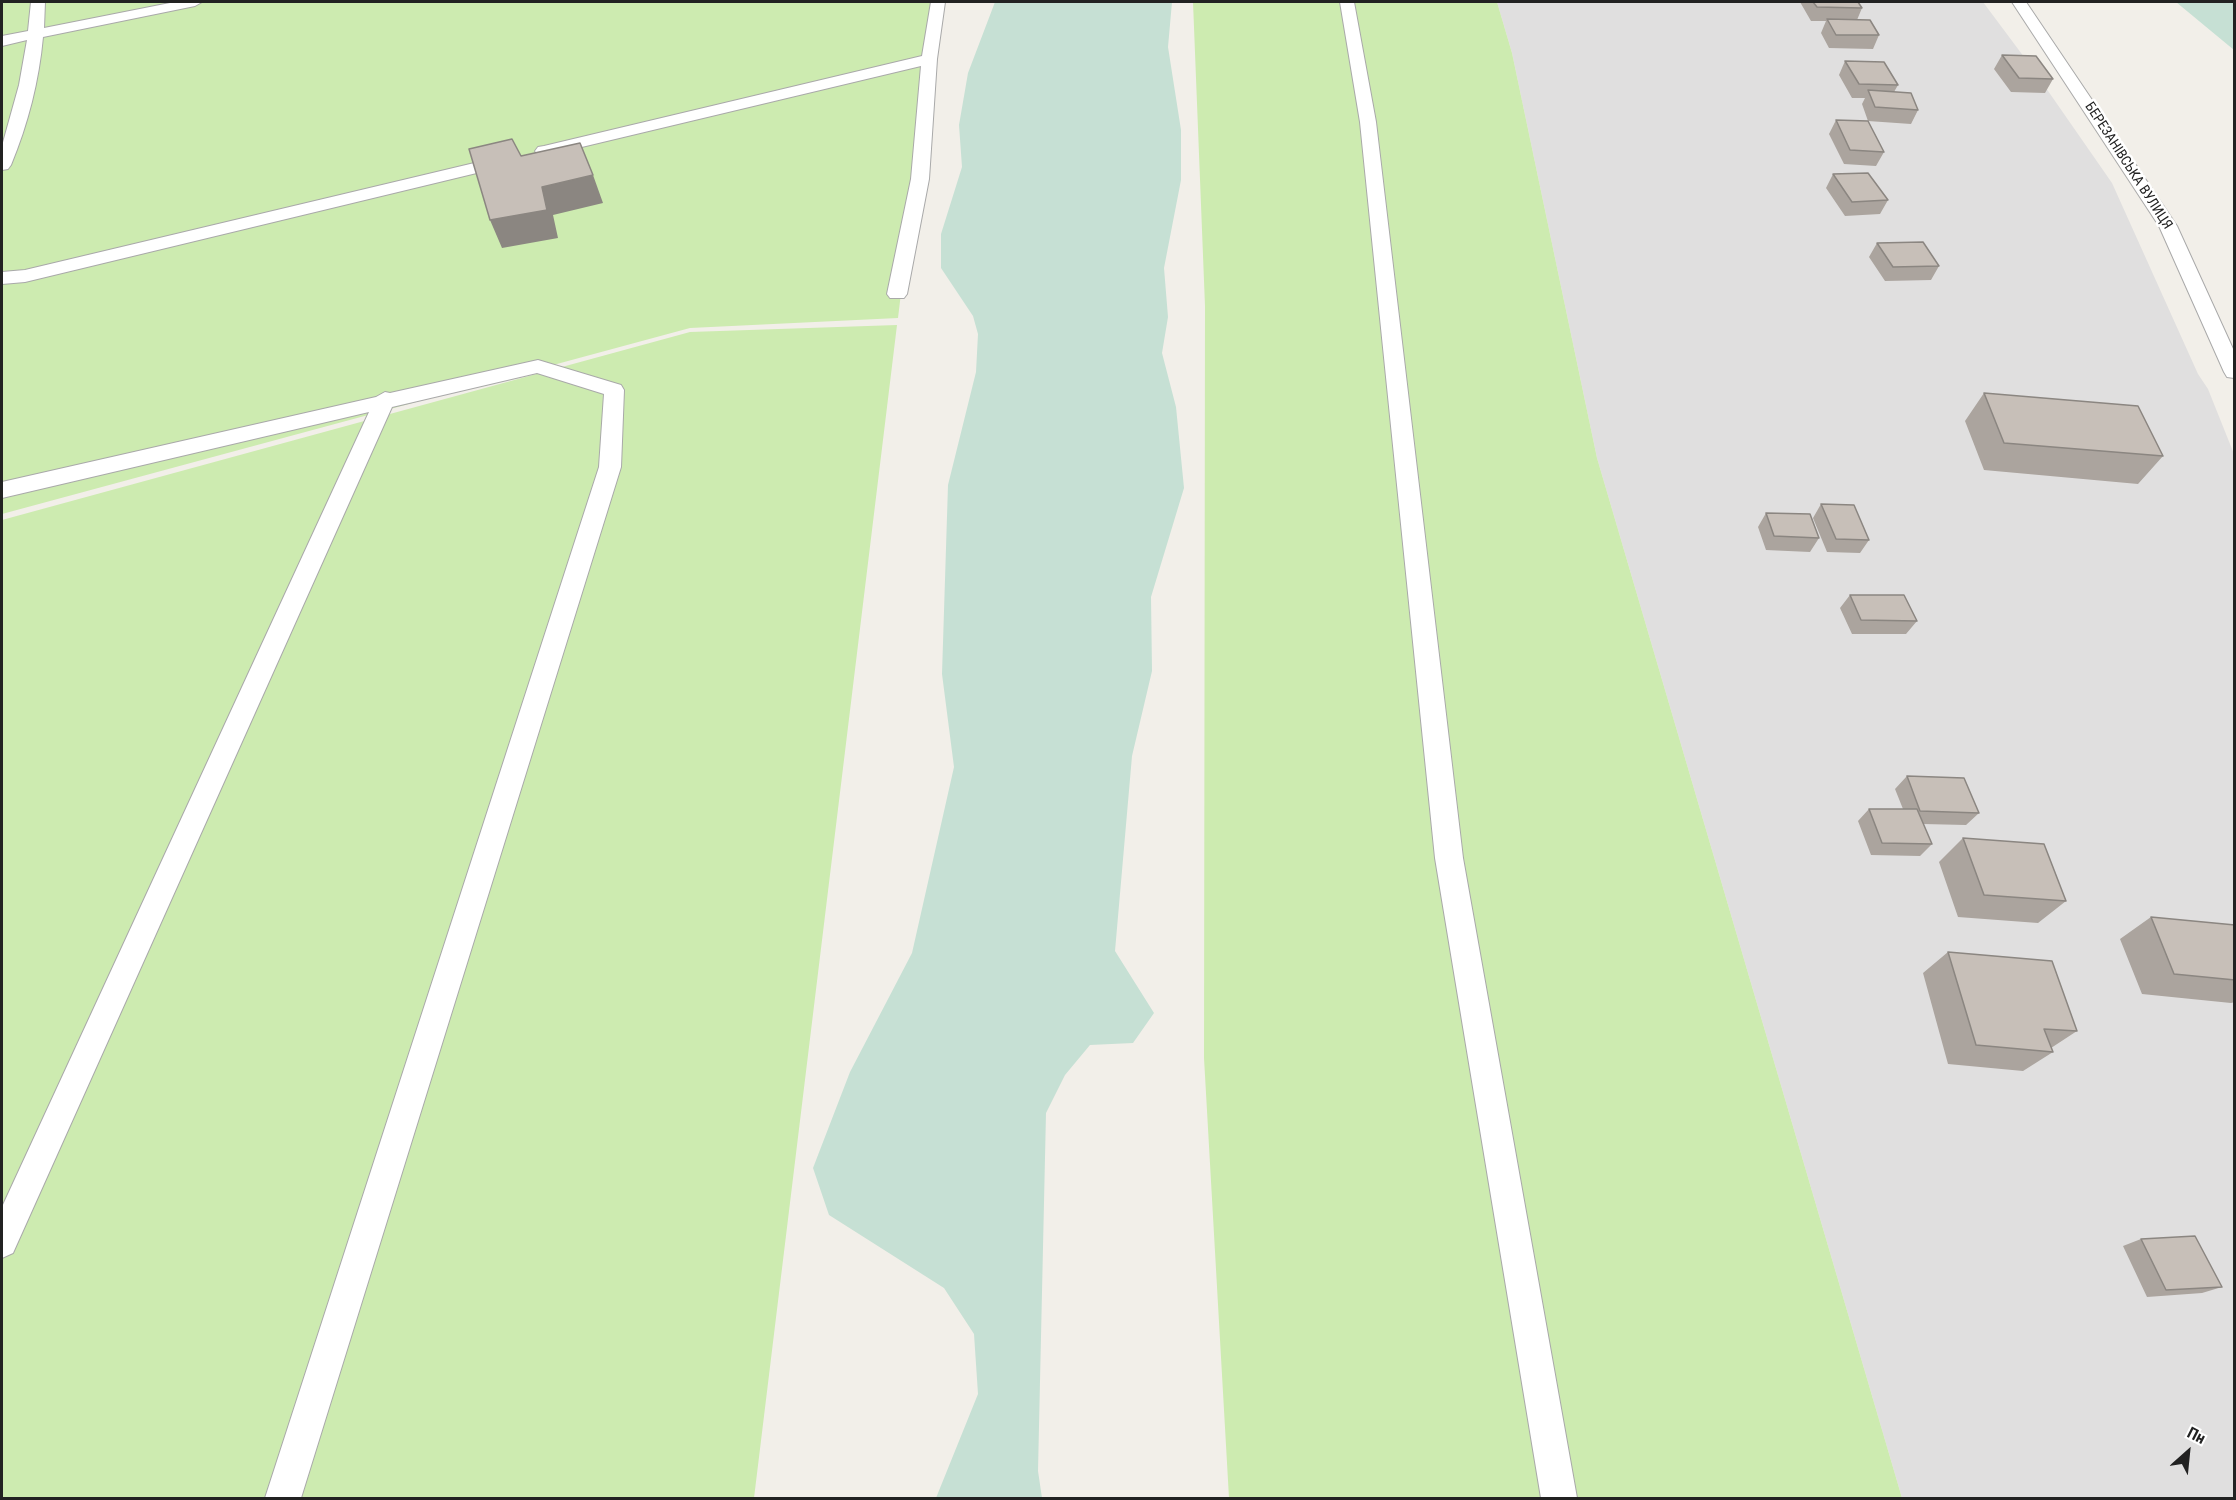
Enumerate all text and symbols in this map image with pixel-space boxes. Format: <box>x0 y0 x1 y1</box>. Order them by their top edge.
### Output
street label: БЕРЕЗАНІВСЬКА ВУЛИЦЯ <box>2081 99 2175 233</box>
north arrow <box>2158 1422 2218 1482</box>
text: Пн <box>2184 1423 2209 1448</box>

